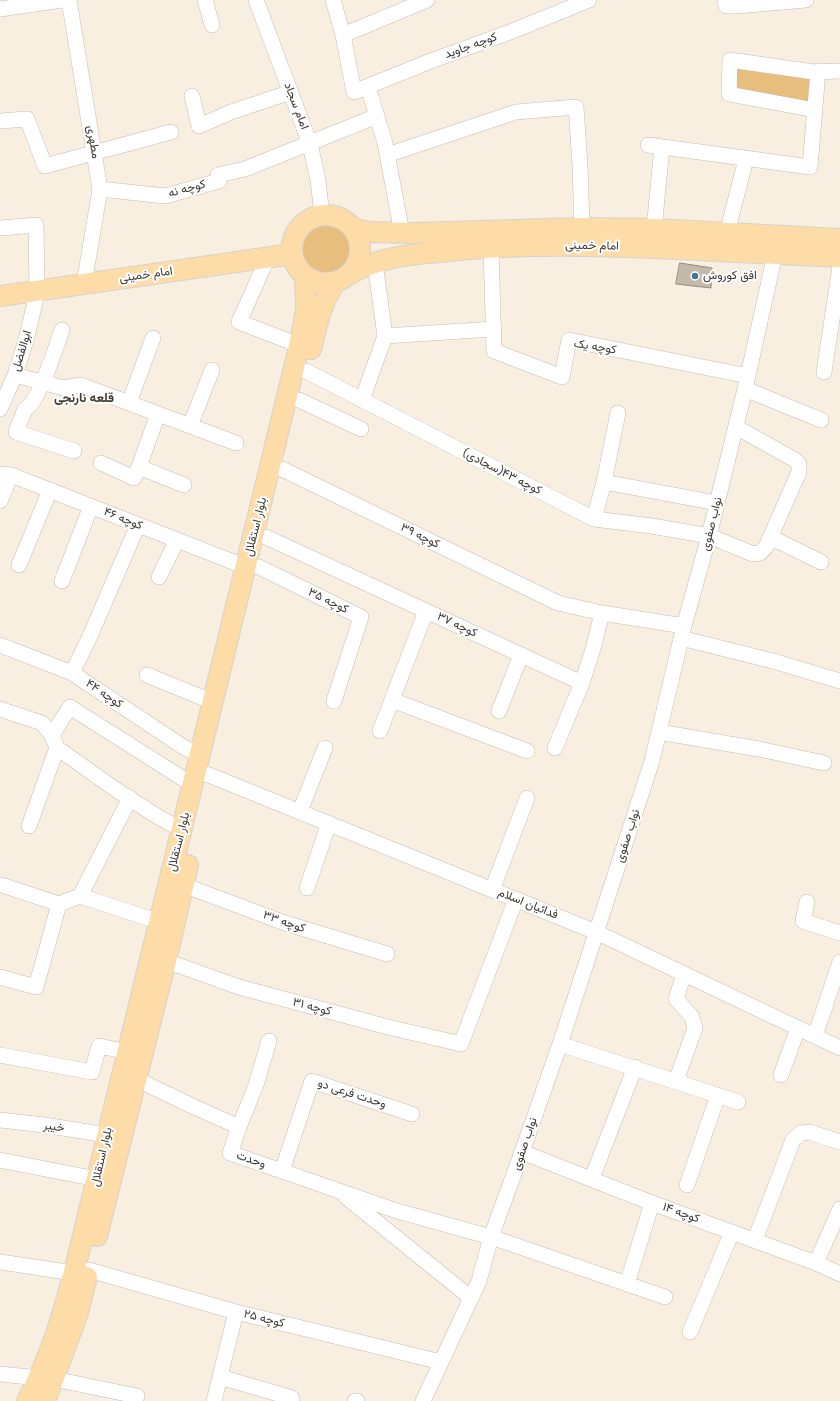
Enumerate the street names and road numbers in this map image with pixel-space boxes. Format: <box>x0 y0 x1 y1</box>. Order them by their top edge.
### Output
street label: کوچه جاوید <box>443 30 499 62</box>
street label: امام سجاد <box>280 80 312 132</box>
street label: مطهری <box>83 124 103 160</box>
street label: کوچه نه <box>167 177 207 201</box>
street label: امام خمینی <box>565 238 619 254</box>
street label: امام خمینی <box>118 264 174 286</box>
street label: ابوالفضل <box>9 329 35 373</box>
street label: کوچه یک <box>573 337 617 357</box>
street label: کوچه ۴۳(سجادی) <box>460 446 544 498</box>
street label: بلوار استقلال <box>242 496 270 558</box>
street label: نواب صفوی <box>698 496 726 552</box>
street label: کوچه ۴۶ <box>101 505 145 533</box>
street label: کوچه ۳۹ <box>398 520 442 552</box>
street label: کوچه ۳۵ <box>305 585 351 617</box>
street label: کوچه ۳۷ <box>434 609 480 641</box>
street label: کوچه ۴۴ <box>83 676 125 712</box>
street label: نواب صفوی <box>613 808 643 864</box>
street label: بلوار استقلال <box>165 811 193 873</box>
street label: فدائیان اسلام <box>496 885 560 923</box>
street label: کوچه ۳۳ <box>261 908 307 936</box>
street label: کوچه ۳۱ <box>291 995 333 1019</box>
street label: وحدت فرعی دو <box>316 1076 388 1112</box>
street label: نواب صفوی <box>509 1116 541 1172</box>
street label: خیبر <box>43 1118 65 1136</box>
street label: بلوار استقلال <box>88 1126 116 1188</box>
street label: وحدت <box>234 1148 268 1172</box>
street label: کوچه ۱۴ <box>660 1200 702 1226</box>
street label: کوچه ۲۵ <box>242 1307 286 1331</box>

